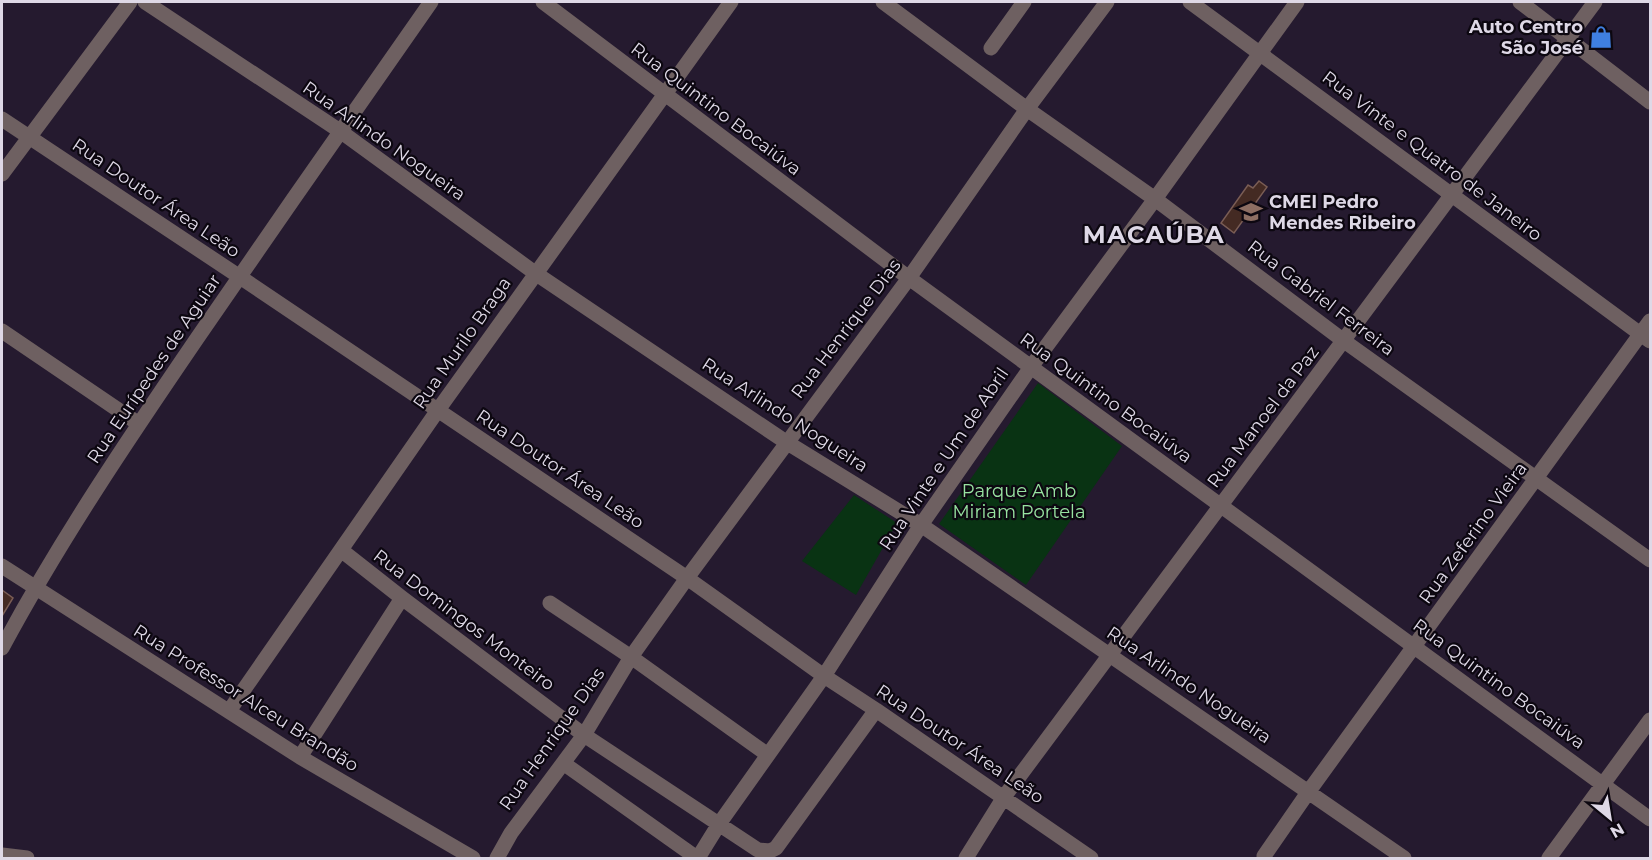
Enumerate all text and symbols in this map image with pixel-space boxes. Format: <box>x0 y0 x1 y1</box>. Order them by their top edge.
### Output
place label: Auto Centro São José <box>1468 16 1583 59</box>
shop icon: Auto Centro São José <box>1588 24 1614 50</box>
street label: Rua Quintino Bocaiúva <box>626 38 806 180</box>
street label: Rua Vinte e Quatro de Janeiro <box>1318 66 1546 246</box>
street label: Rua Arlindo Nogueira <box>298 76 470 206</box>
street label: Rua Doutor Área Leão <box>68 134 244 262</box>
place label: CMEI Pedro Mendes Ribeiro <box>1269 191 1416 234</box>
school or university icon: CMEI Pedro Mendes Ribeiro <box>1238 199 1264 225</box>
district label: MACAÚBA <box>1083 220 1225 249</box>
street label: Rua Gabriel Ferreira <box>1243 236 1399 360</box>
street label: Rua Henrique Dias <box>786 255 906 403</box>
street label: Rua Eurípedes de Aguiar <box>82 270 226 468</box>
street label: Rua Murilo Braga <box>408 273 516 413</box>
street label: Rua Quintino Bocaiúva <box>1016 328 1196 468</box>
street label: Rua Manoel da Paz <box>1202 342 1324 492</box>
street label: Rua Arlindo Nogueira <box>698 353 872 477</box>
street label: Rua Vinte e Um de Abril <box>875 363 1013 555</box>
street label: Rua Doutor Área Leão <box>472 405 648 533</box>
street label: Rua Zeferino Vieira <box>1414 458 1532 608</box>
park label: Parque Amb Miriam Portela <box>952 480 1086 523</box>
street label: Rua Domingos Monteiro <box>369 545 559 695</box>
street label: Rua Quintino Bocaiúva <box>1409 614 1589 754</box>
street label: Rua Professor Alceu Brandão <box>129 619 363 777</box>
street label: Rua Arlindo Nogueira <box>1103 622 1275 748</box>
street label: Rua Henrique Dias <box>495 663 610 815</box>
street label: Rua Doutor Área Leão <box>872 680 1048 808</box>
north arrow <box>1580 788 1640 848</box>
text: N <box>1607 819 1628 842</box>

